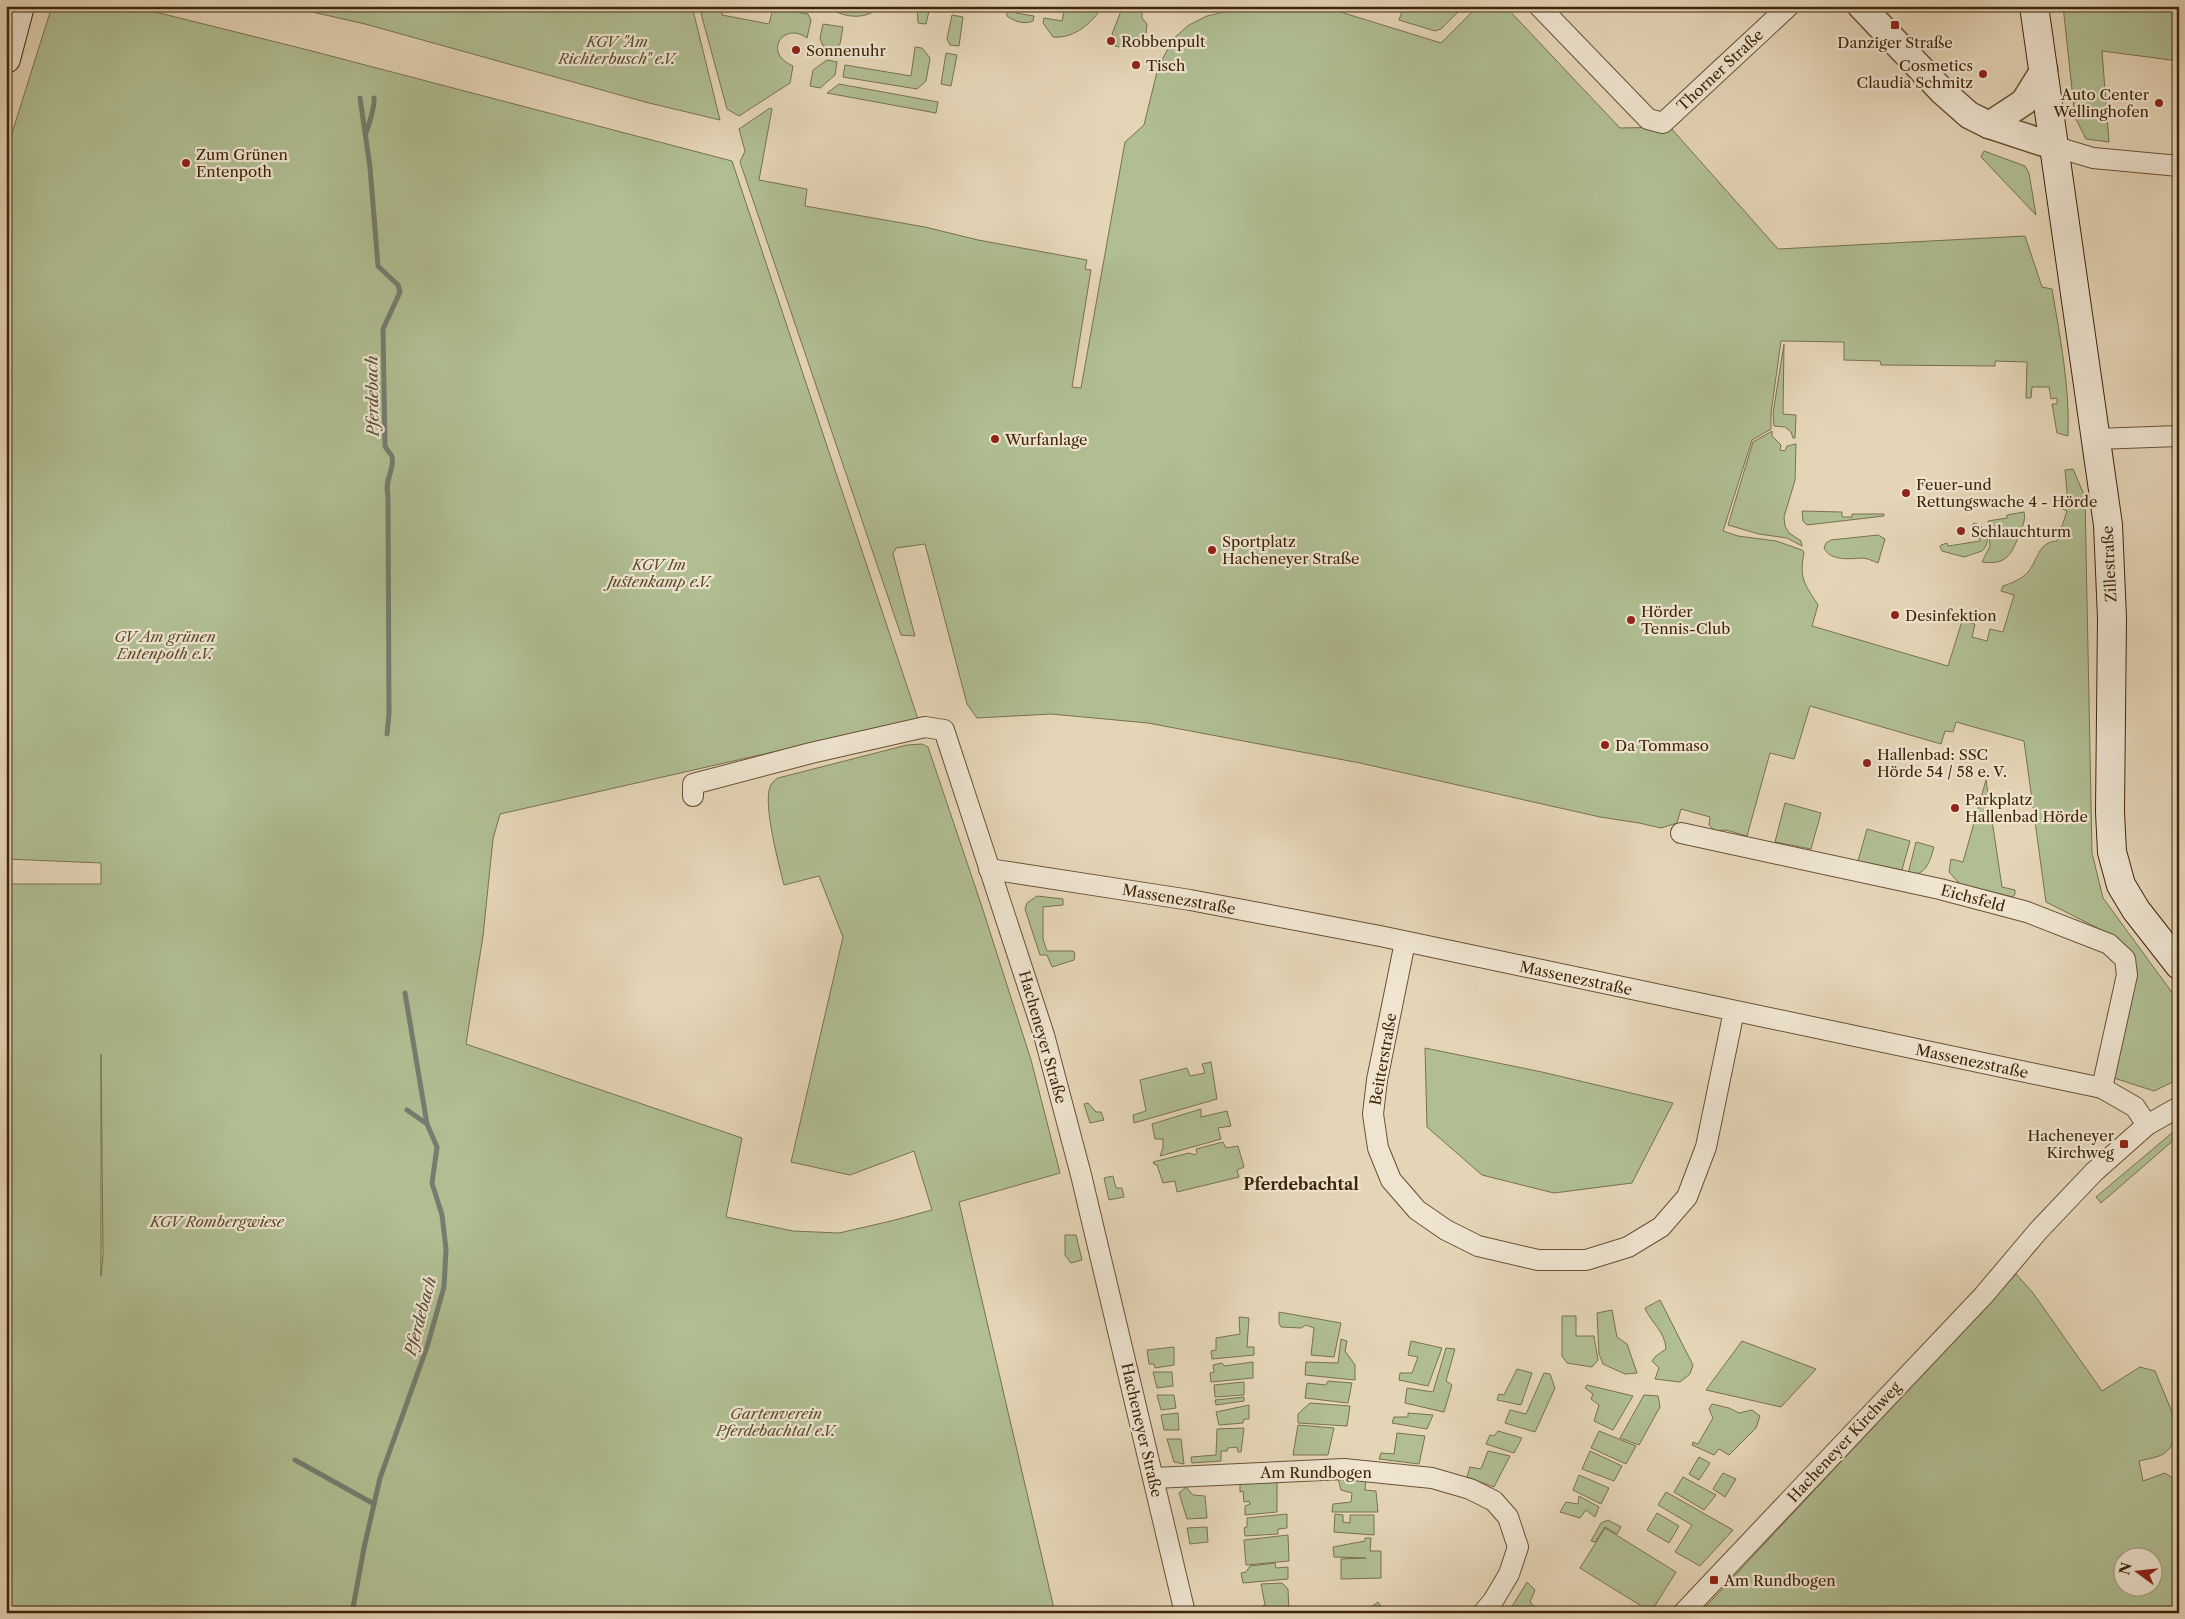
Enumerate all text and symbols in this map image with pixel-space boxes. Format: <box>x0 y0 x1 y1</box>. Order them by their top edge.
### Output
marker: Danziger Straße <box>1889 19 1901 31</box>
street label: Thorner Straße <box>1673 25 1767 115</box>
park label: KGV "Am Richterbusch" e.V. <box>557 32 678 68</box>
place label: Robbenpult <box>1121 32 1206 51</box>
place label: Danziger Straße <box>1837 33 1953 52</box>
marker: Robbenpult <box>1105 35 1117 47</box>
place label: Sonnenuhr <box>806 41 886 60</box>
marker: Sonnenuhr <box>790 44 802 56</box>
place label: Tisch <box>1146 56 1186 75</box>
place label: Cosmetics Claudia Schmitz <box>1857 56 1973 92</box>
marker: Tisch <box>1130 59 1142 71</box>
marker: Cosmetics Claudia Schmitz <box>1977 68 1989 80</box>
place label: Auto Center Wellinghofen <box>2052 85 2150 121</box>
marker: Auto Center Wellinghofen <box>2153 97 2165 109</box>
place label: Zum Grünen Entenpoth <box>196 145 288 181</box>
marker: Zum Grünen Entenpoth <box>180 157 192 169</box>
water label: Pferdebach <box>361 355 383 439</box>
place label: Wurfanlage <box>1004 430 1087 449</box>
marker: Wurfanlage <box>989 433 1001 445</box>
place label: Feuer-und Rettungswache 4 - Hörde <box>1916 475 2097 511</box>
marker: Feuer-und Rettungswache 4 - Hörde <box>1900 487 1912 499</box>
place label: Schlauchturm <box>1971 522 2071 541</box>
marker: Schlauchturm <box>1955 525 1967 537</box>
street label: Zillestraße <box>2098 525 2120 603</box>
place label: Sportplatz Hacheneyer Straße <box>1222 532 1359 568</box>
marker: Sportplatz Hacheneyer Straße <box>1206 544 1218 556</box>
park label: KGV Im Justenkamp e.V. <box>603 555 713 591</box>
place label: Hörder Tennis-Club <box>1641 602 1730 638</box>
place label: Desinfektion <box>1905 606 1997 625</box>
marker: Desinfektion <box>1889 609 1901 621</box>
marker: Hörder Tennis-Club <box>1625 614 1637 626</box>
park label: GV Am grünen Entenpoth e.V. <box>114 627 216 663</box>
place label: Da Tommaso <box>1615 736 1709 755</box>
marker: Da Tommaso <box>1599 739 1611 751</box>
place label: Hallenbad: SSC Hörde 54 / 58 e. V. <box>1877 745 2007 781</box>
marker: Hallenbad: SSC Hörde 54 / 58 e. V. <box>1861 757 1873 769</box>
place label: Parkplatz Hallenbad Hörde <box>1965 790 2088 826</box>
marker: Parkplatz Hallenbad Hörde <box>1949 802 1961 814</box>
street label: Massenezstraße <box>1121 880 1237 918</box>
street label: Eichsfeld <box>1939 880 2007 916</box>
street label: Massenezstraße <box>1518 957 1634 999</box>
street label: Hacheneyer Straße <box>1015 968 1071 1106</box>
street label: Beitterstraße <box>1366 1011 1400 1107</box>
street label: Massenezstraße <box>1914 1040 2030 1082</box>
place label: Hacheneyer Kirchweg <box>2028 1126 2115 1162</box>
marker: Hacheneyer Kirchweg <box>2118 1138 2130 1150</box>
district label: Pferdebachtal <box>1243 1174 1359 1194</box>
park label: KGV Rombergwiese <box>149 1212 285 1231</box>
water label: Pferdebach <box>399 1274 440 1360</box>
street label: Hacheneyer Straße <box>1117 1361 1167 1499</box>
street label: Hacheneyer Kirchweg <box>1783 1378 1905 1506</box>
park label: Gartenverein Pferdebachtal e.V. <box>715 1404 838 1440</box>
street label: Am Rundbogen <box>1259 1463 1372 1482</box>
north arrow <box>2112 1546 2162 1596</box>
text: N <box>2115 1560 2136 1577</box>
place label: Am Rundbogen <box>1723 1571 1836 1590</box>
marker: Am Rundbogen <box>1708 1574 1720 1586</box>

